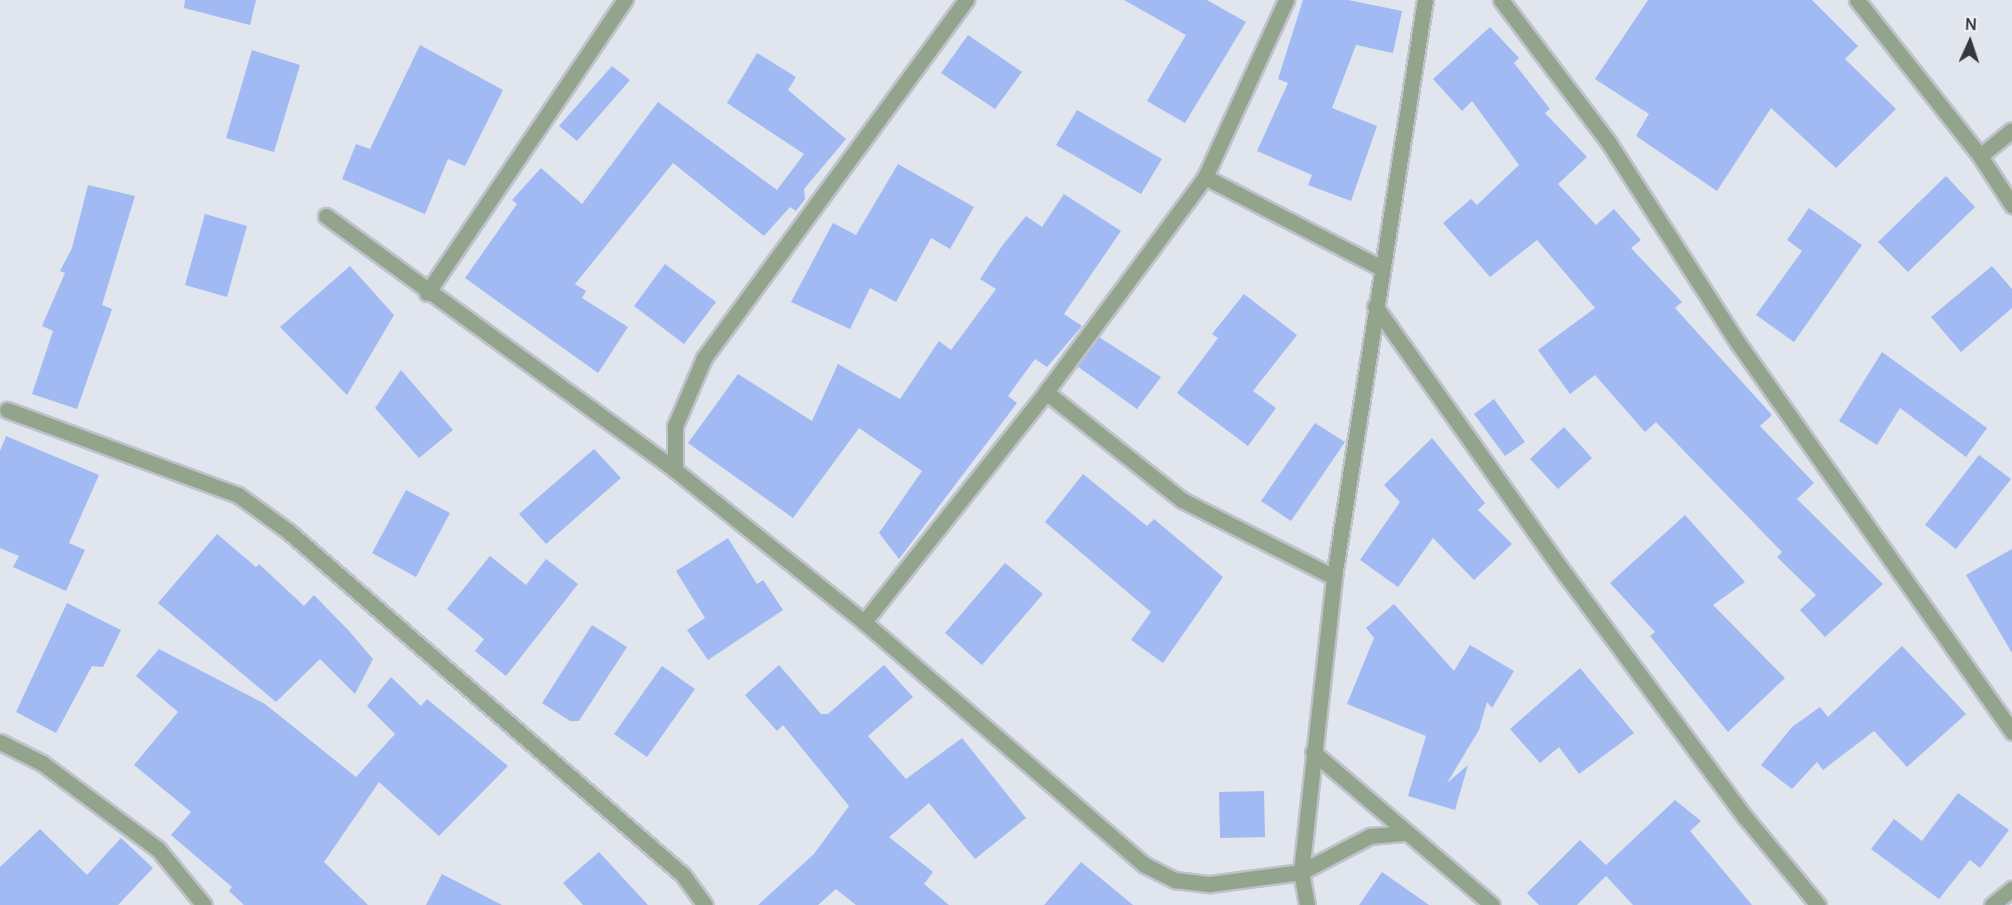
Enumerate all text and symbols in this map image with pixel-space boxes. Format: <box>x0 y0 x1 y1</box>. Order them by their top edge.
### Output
north arrow <box>1940 12 2000 72</box>
text: N <box>1965 13 1977 35</box>

